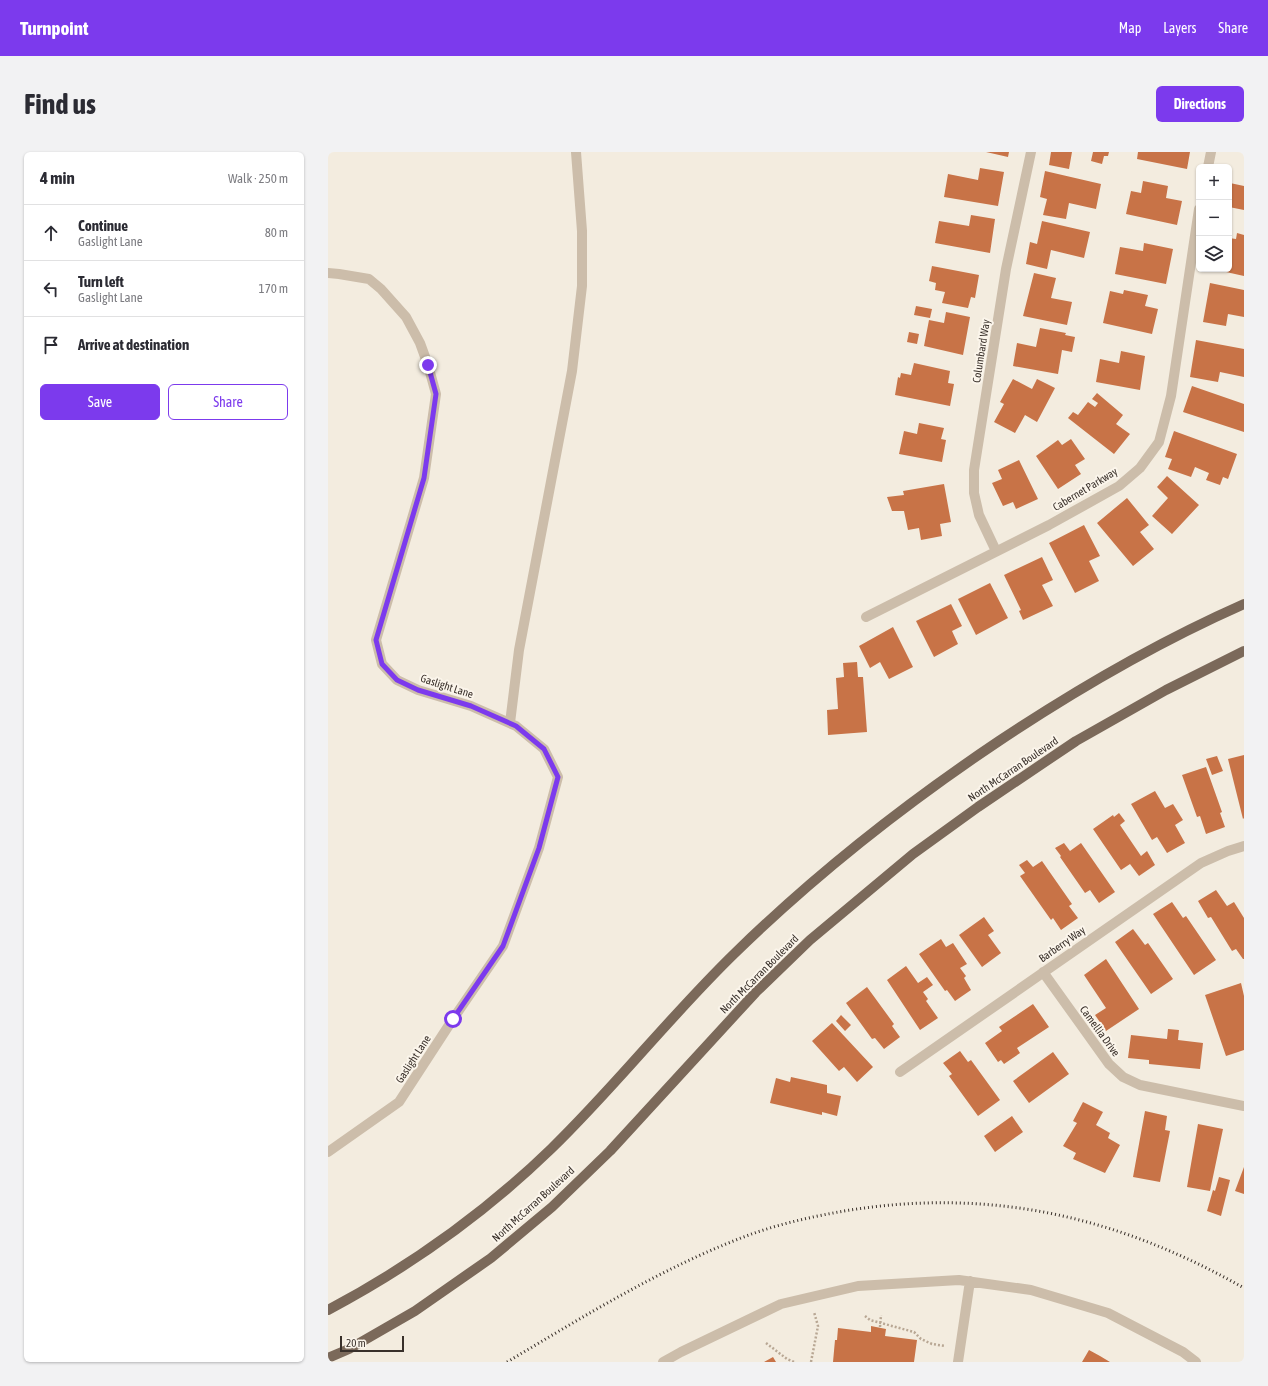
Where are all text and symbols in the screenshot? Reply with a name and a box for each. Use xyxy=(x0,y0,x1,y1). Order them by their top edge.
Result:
text: Turnpoint xyxy=(20,17,88,39)
text: Map xyxy=(1119,20,1141,36)
text: Layers xyxy=(1163,20,1196,36)
text: Share xyxy=(1218,20,1248,36)
button: Directions xyxy=(1156,86,1244,122)
text: Find us xyxy=(24,88,96,120)
map controls xyxy=(1196,164,1232,272)
button: + xyxy=(1196,164,1232,200)
text: 4 min xyxy=(40,168,75,188)
text: Walk · 250 m xyxy=(228,171,288,186)
button: − xyxy=(1196,200,1232,236)
text: Continue xyxy=(78,217,128,234)
icon: ahead xyxy=(40,222,62,244)
text: 80 m xyxy=(265,225,288,240)
text: Gaslight Lane xyxy=(78,234,143,249)
button: layers xyxy=(1196,236,1232,272)
text: Turn left xyxy=(78,273,124,290)
icon: left xyxy=(40,278,62,300)
text: 170 m xyxy=(259,281,288,296)
text: Gaslight Lane xyxy=(78,290,143,305)
street label: Columbard Way xyxy=(970,318,992,383)
icon: arrive xyxy=(40,334,62,356)
text: Arrive at destination xyxy=(78,336,189,353)
route end xyxy=(419,356,437,374)
button: Save xyxy=(40,384,160,420)
button: Share xyxy=(168,384,288,420)
street label: Cabernet Parkway xyxy=(1051,465,1120,513)
street label: Gaslight Lane xyxy=(419,672,475,700)
street label: North McCarran Boulevard xyxy=(966,734,1060,804)
street label: Barberry Way xyxy=(1037,923,1088,964)
street label: North McCarran Boulevard xyxy=(717,932,801,1016)
street label: Camellia Drive xyxy=(1078,1003,1122,1059)
route start xyxy=(444,1010,462,1028)
street label: Gaslight Lane xyxy=(393,1033,433,1085)
street label: North McCarran Boulevard xyxy=(490,1164,576,1244)
scale bar xyxy=(340,1334,404,1353)
text: 20 m xyxy=(346,1337,366,1349)

